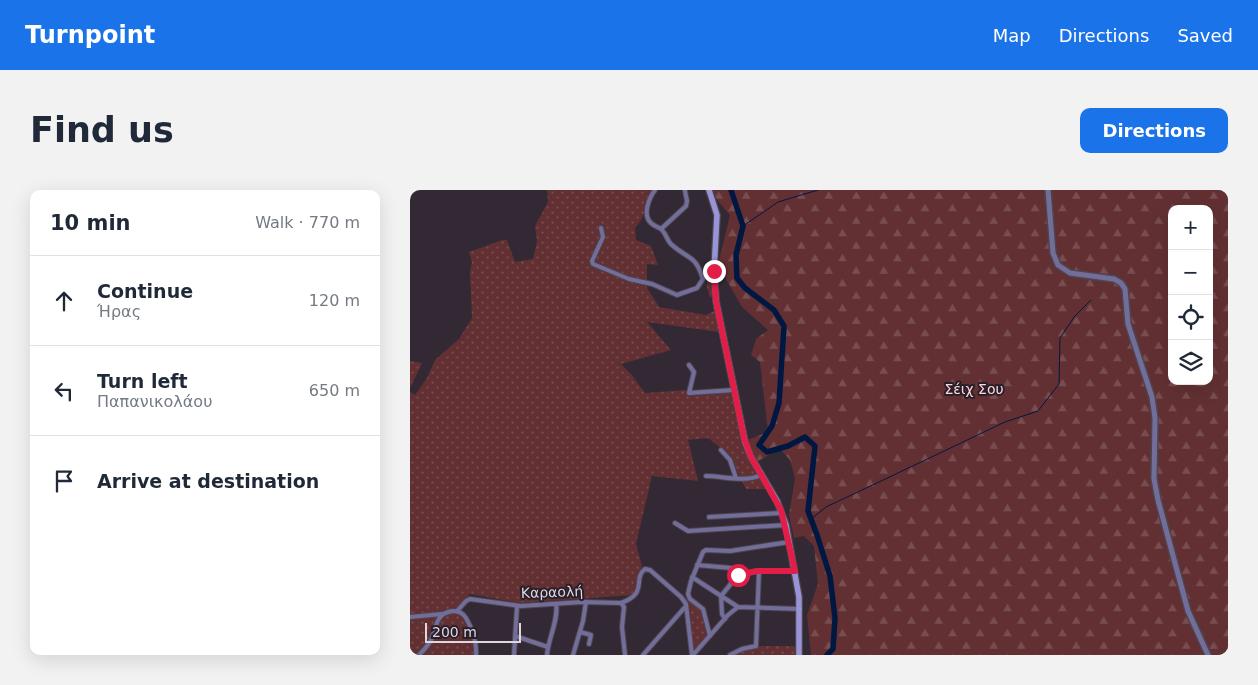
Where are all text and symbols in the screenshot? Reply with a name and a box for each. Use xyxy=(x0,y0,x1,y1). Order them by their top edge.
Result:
text: Turnpoint xyxy=(25,21,155,49)
text: Map xyxy=(993,25,1031,46)
text: Directions xyxy=(1059,25,1149,46)
text: Saved xyxy=(1177,25,1233,46)
button: Directions xyxy=(1080,108,1228,153)
text: Find us xyxy=(30,110,174,150)
map controls xyxy=(1168,205,1213,385)
button: + xyxy=(1168,205,1213,250)
text: 10 min xyxy=(50,211,131,235)
text: Walk · 770 m xyxy=(255,213,360,232)
button: − xyxy=(1168,250,1213,295)
route end xyxy=(703,260,726,283)
text: Continue xyxy=(97,280,193,302)
icon: ahead xyxy=(50,287,78,315)
text: 120 m xyxy=(309,291,360,310)
button: locate xyxy=(1168,295,1213,340)
text: Ήρας xyxy=(97,302,141,321)
button: layers xyxy=(1168,340,1213,385)
text: Turn left xyxy=(97,370,188,392)
icon: left xyxy=(50,377,78,405)
text: 650 m xyxy=(309,381,360,400)
park label: Σέιχ Σου xyxy=(944,381,1004,397)
text: Παπανικολάου xyxy=(97,392,212,411)
icon: arrive xyxy=(50,467,78,495)
text: Arrive at destination xyxy=(97,470,319,492)
route start xyxy=(727,564,750,587)
street label: Καραολή xyxy=(521,583,583,601)
scale bar xyxy=(425,620,521,643)
text: 200 m xyxy=(432,624,477,640)

